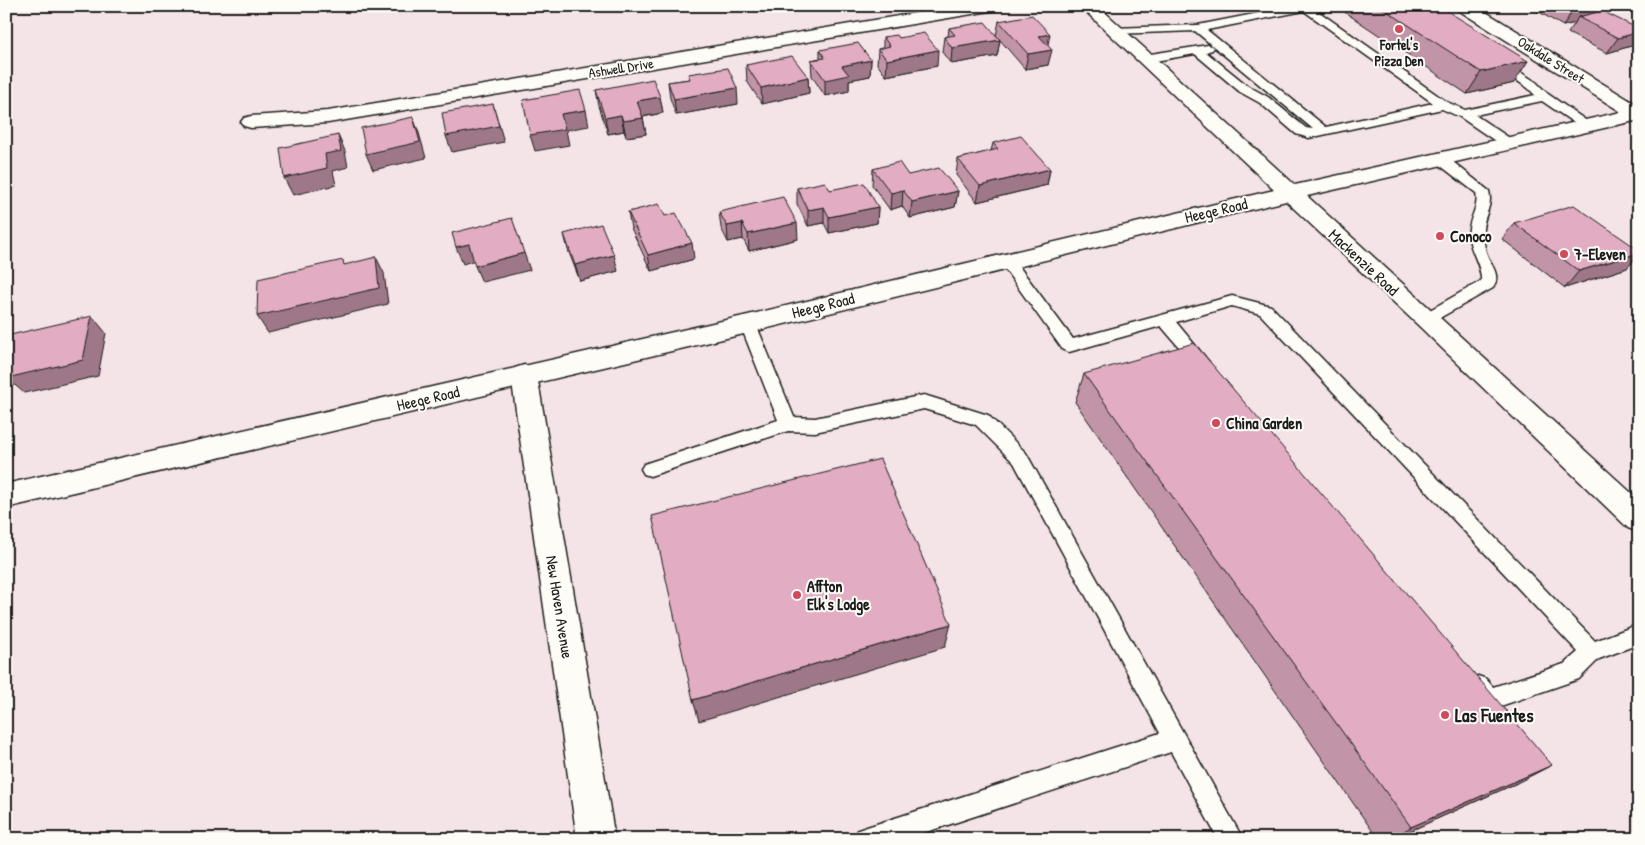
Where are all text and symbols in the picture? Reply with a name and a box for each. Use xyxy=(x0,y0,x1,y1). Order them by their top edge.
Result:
marker: Fortel's Pizza Den xyxy=(1393,23,1405,35)
street label: Oakdale Street xyxy=(1514,32,1588,88)
place label: Fortel's Pizza Den xyxy=(1374,35,1424,70)
street label: Ashwell Drive xyxy=(587,53,655,82)
street label: Heege Road xyxy=(1183,192,1249,228)
street label: Mackenzie Road xyxy=(1324,224,1404,300)
place label: Conoco xyxy=(1450,225,1492,247)
marker: Conoco xyxy=(1434,230,1446,242)
place label: 7-Eleven xyxy=(1573,243,1626,265)
marker: 7-Eleven xyxy=(1558,248,1570,260)
street label: Heege Road xyxy=(789,287,857,323)
street label: Heege Road xyxy=(395,380,461,416)
place label: China Garden xyxy=(1226,412,1302,434)
marker: China Garden xyxy=(1210,417,1222,429)
street label: New Haven Avenue xyxy=(541,554,579,661)
place label: Affton Elk's Lodge xyxy=(807,575,870,616)
marker: Affton Elk's Lodge xyxy=(791,589,803,601)
place label: Las Fuentes xyxy=(1455,702,1534,728)
marker: Las Fuentes xyxy=(1439,709,1451,721)

